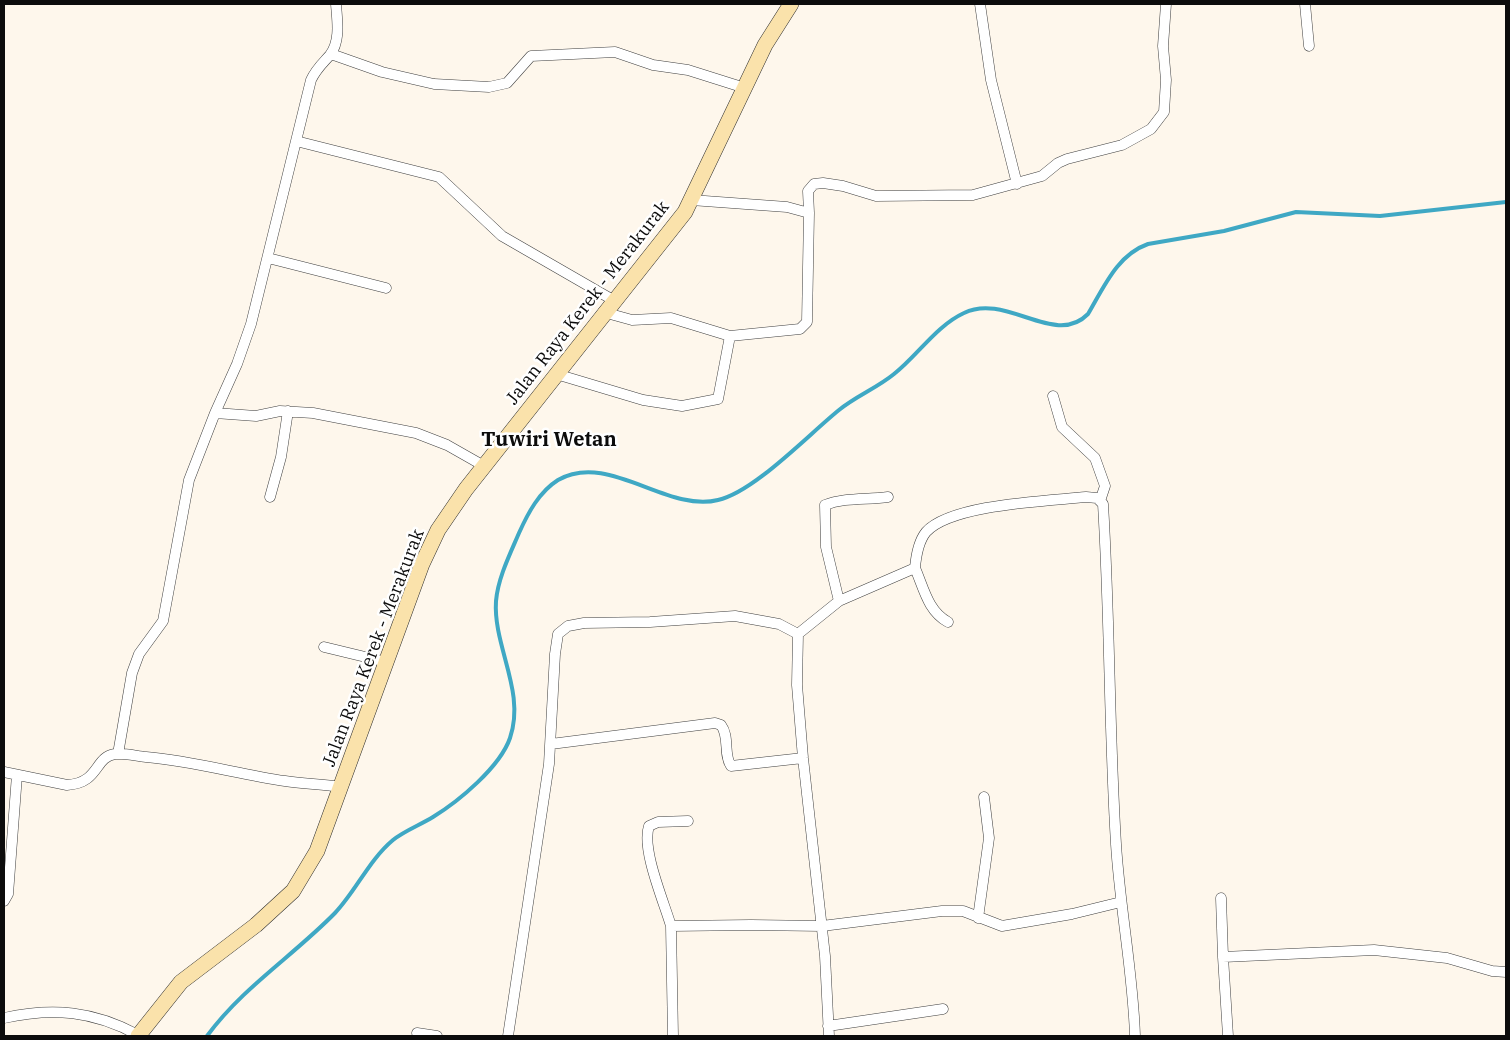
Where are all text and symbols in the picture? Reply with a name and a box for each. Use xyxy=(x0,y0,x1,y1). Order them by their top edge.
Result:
street label: Jalan Raya Kerek - Merakurak xyxy=(502,197,674,409)
district label: Tuwiri Wetan xyxy=(481,428,617,452)
street label: Jalan Raya Kerek - Merakurak xyxy=(319,526,429,770)

